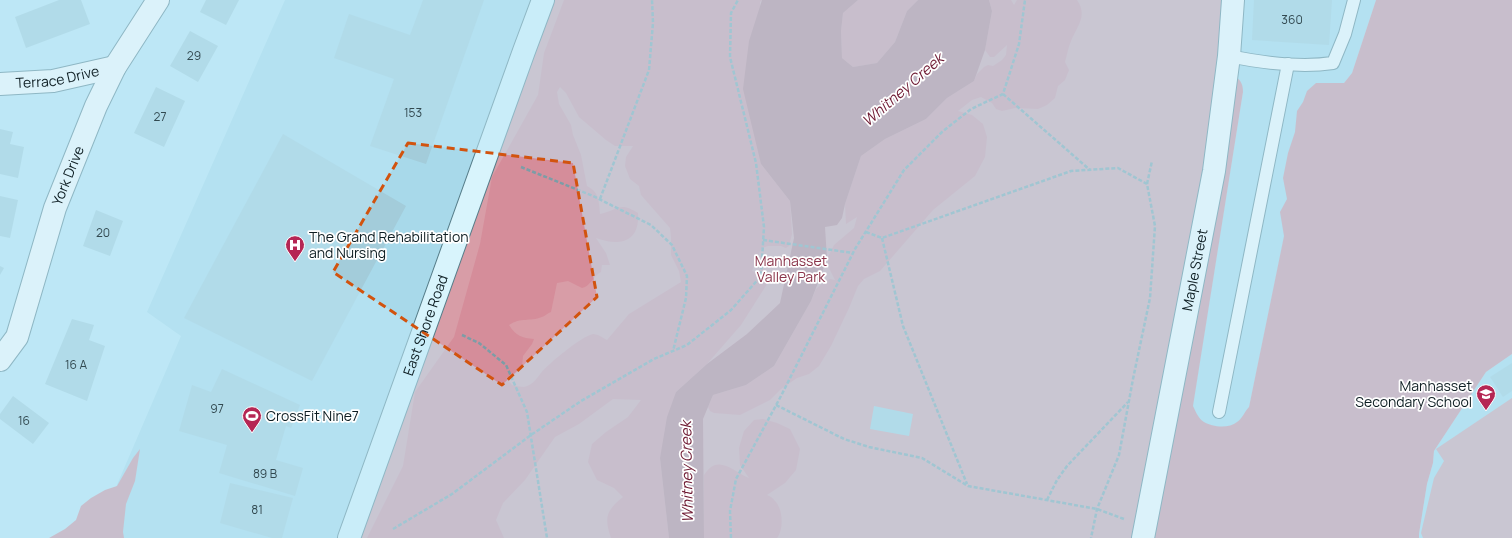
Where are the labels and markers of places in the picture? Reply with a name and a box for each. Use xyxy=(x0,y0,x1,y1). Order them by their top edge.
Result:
place label: The Grand Rehabilitation and Nursing xyxy=(309,227,468,262)
hospital icon: The Grand Rehabilitation and Nursing xyxy=(284,234,306,262)
place label: Manhasset Secondary School xyxy=(1355,376,1472,411)
school or university icon: Manhasset Secondary School xyxy=(1475,383,1497,411)
sports icon: CrossFit Nine7 xyxy=(241,405,263,433)
place label: CrossFit Nine7 xyxy=(266,406,359,425)

